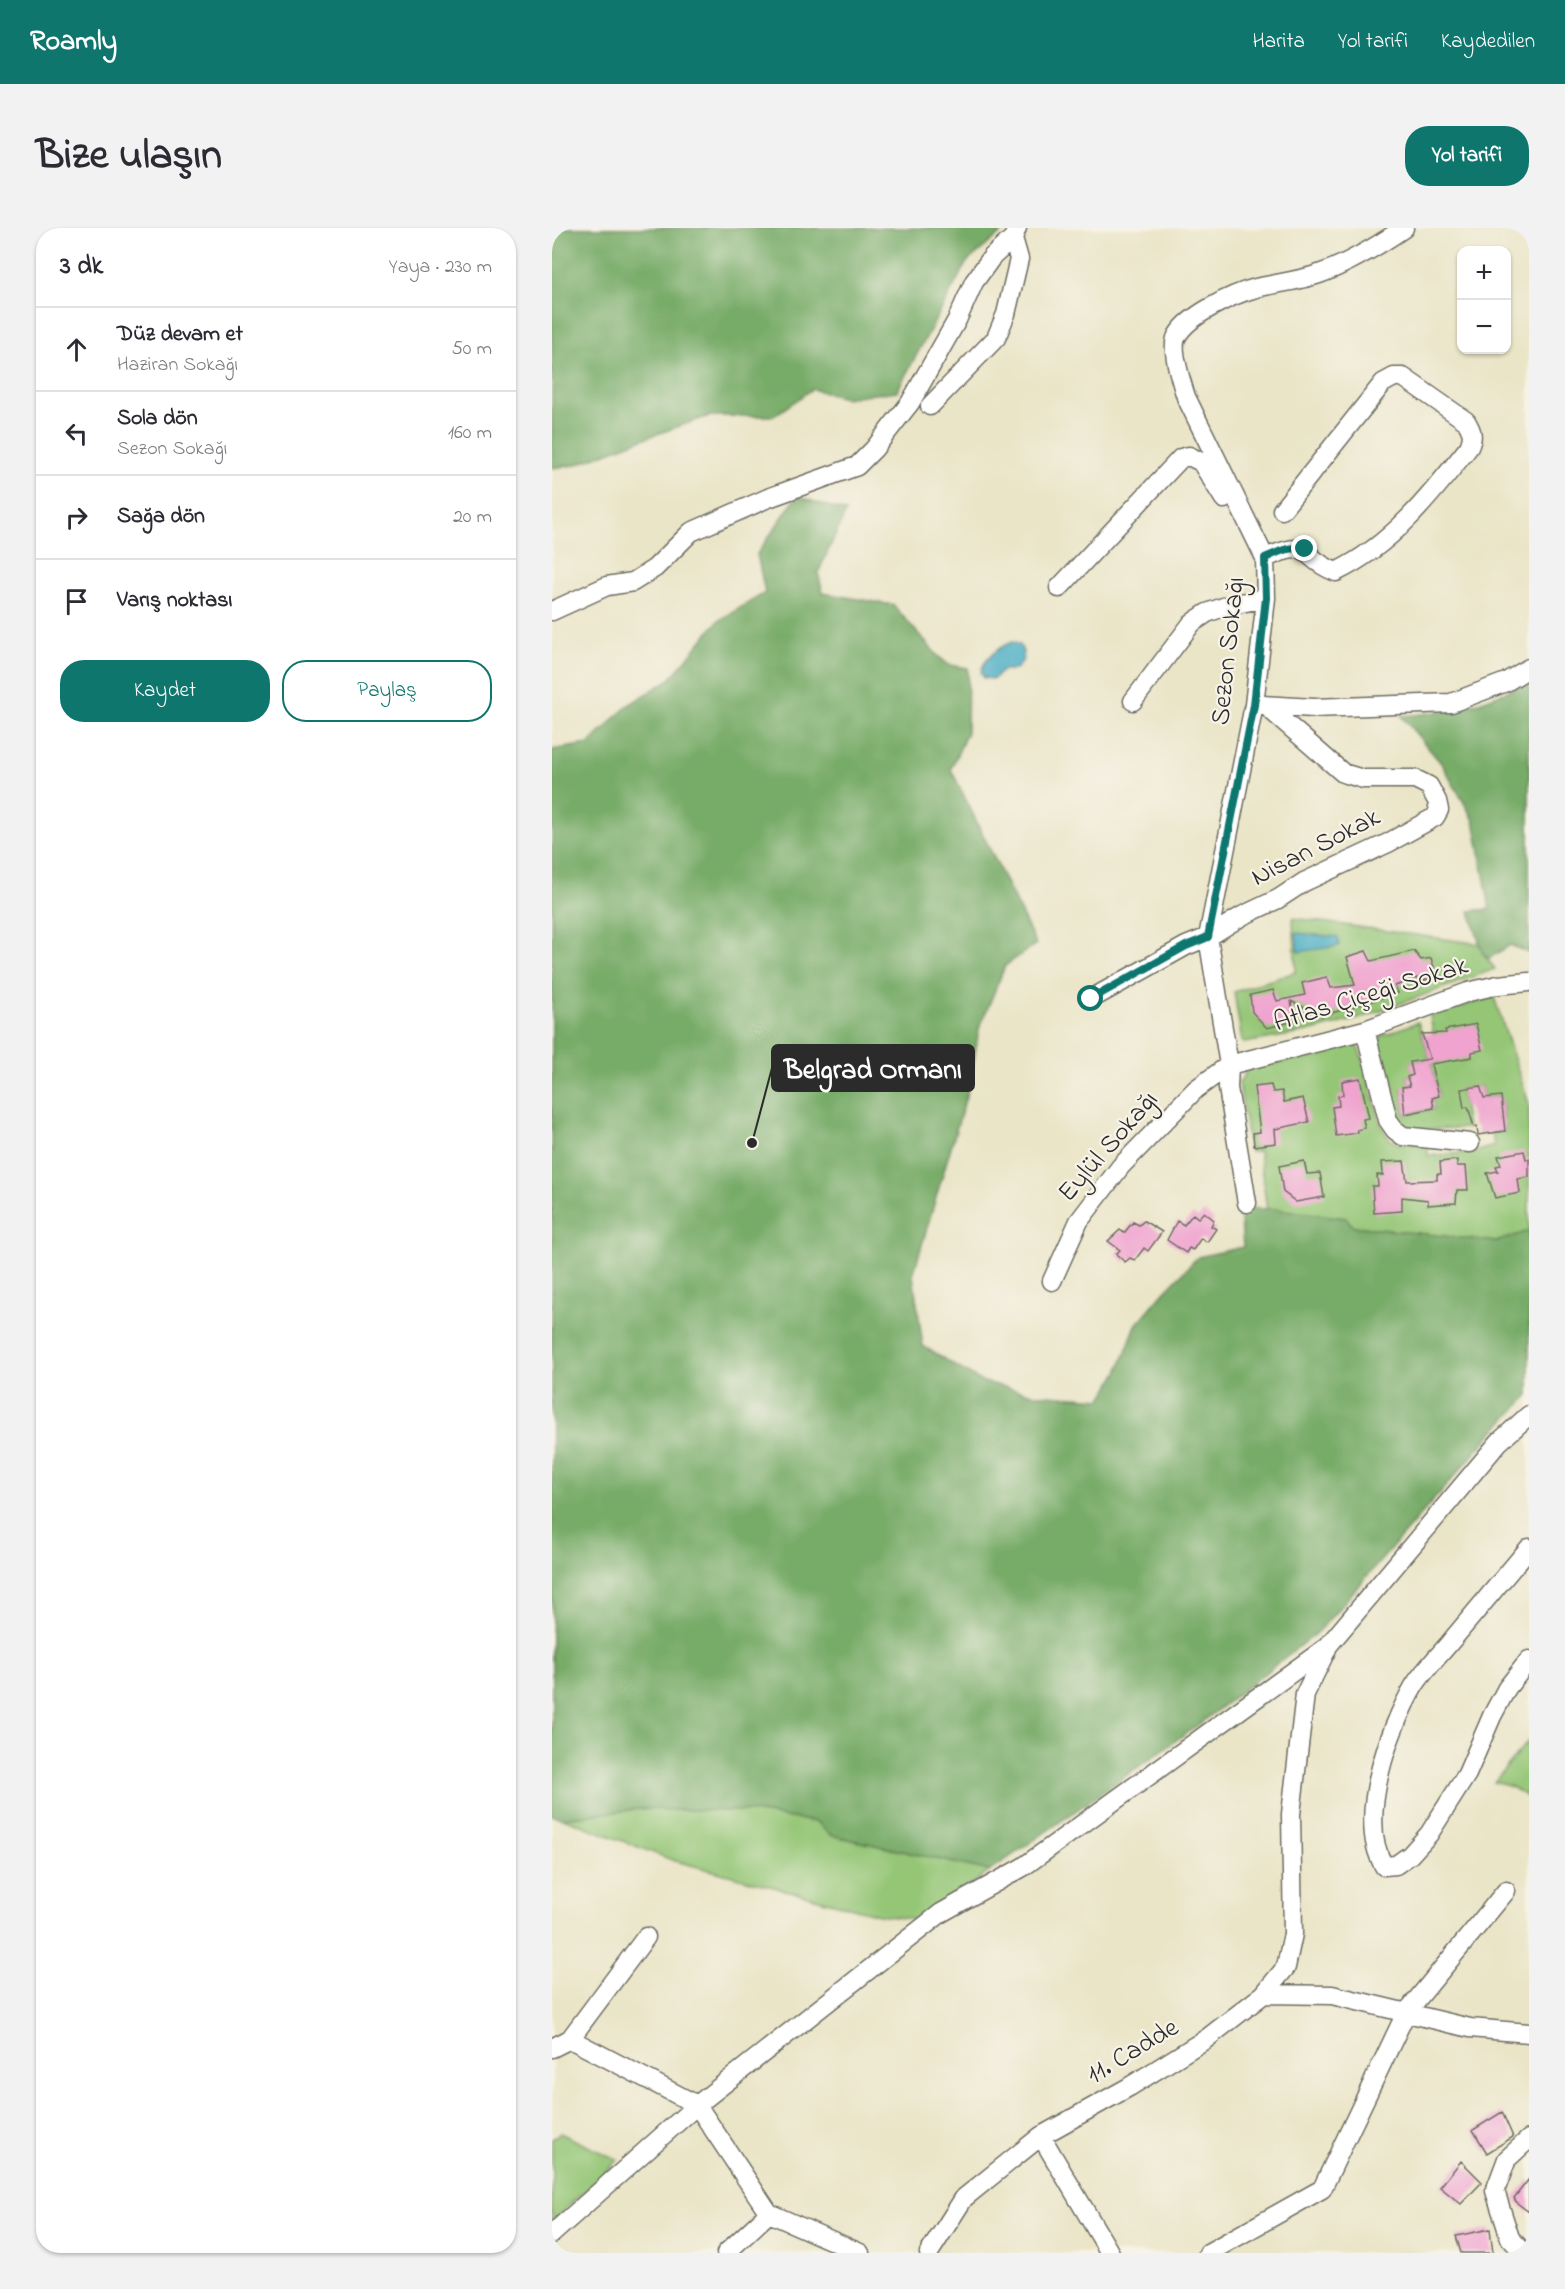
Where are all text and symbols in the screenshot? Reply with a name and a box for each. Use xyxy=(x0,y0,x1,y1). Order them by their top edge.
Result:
text: Roamly xyxy=(30,22,117,63)
text: Harita xyxy=(1253,27,1305,57)
text: Yol tarifi xyxy=(1338,27,1408,57)
text: Kaydedilen xyxy=(1441,27,1535,57)
text: Bize ulaşın xyxy=(36,126,222,187)
button: Yol tarifi xyxy=(1405,126,1529,186)
map controls xyxy=(1457,246,1511,354)
button: + xyxy=(1457,246,1511,300)
text: 3 dk xyxy=(60,248,103,286)
text: Yaya · 230 m xyxy=(388,253,492,282)
button: − xyxy=(1457,300,1511,354)
text: Düz devam et xyxy=(117,319,243,351)
icon: ahead xyxy=(60,333,93,366)
text: 50 m xyxy=(451,335,492,364)
text: Haziran Sokağı xyxy=(117,351,238,380)
text: Sola dön xyxy=(117,403,198,435)
icon: left xyxy=(60,417,93,450)
text: 160 m xyxy=(448,419,492,448)
text: Sezon Sokağı xyxy=(117,435,227,464)
icon: right xyxy=(60,501,93,534)
text: Sağa dön xyxy=(117,501,205,533)
text: 20 m xyxy=(453,503,492,532)
route end xyxy=(1291,535,1317,561)
street label: Sezon Sokağı xyxy=(1202,575,1256,727)
icon: arrive xyxy=(60,585,93,618)
text: Varış noktası xyxy=(117,585,232,617)
button: Kaydet xyxy=(60,660,270,722)
button: Paylaş xyxy=(282,660,492,722)
street label: Nisan Sokak xyxy=(1245,799,1387,897)
street label: Atlas Çiçeği Sokak xyxy=(1269,947,1473,1043)
route start xyxy=(1077,985,1103,1011)
callout: Belgrad Ormanı xyxy=(772,1045,974,1091)
text: Belgrad Ormanı xyxy=(782,1051,962,1093)
street label: Eylül Sokağı xyxy=(1049,1083,1169,1211)
street label: 11. Cadde xyxy=(1080,2009,1187,2095)

